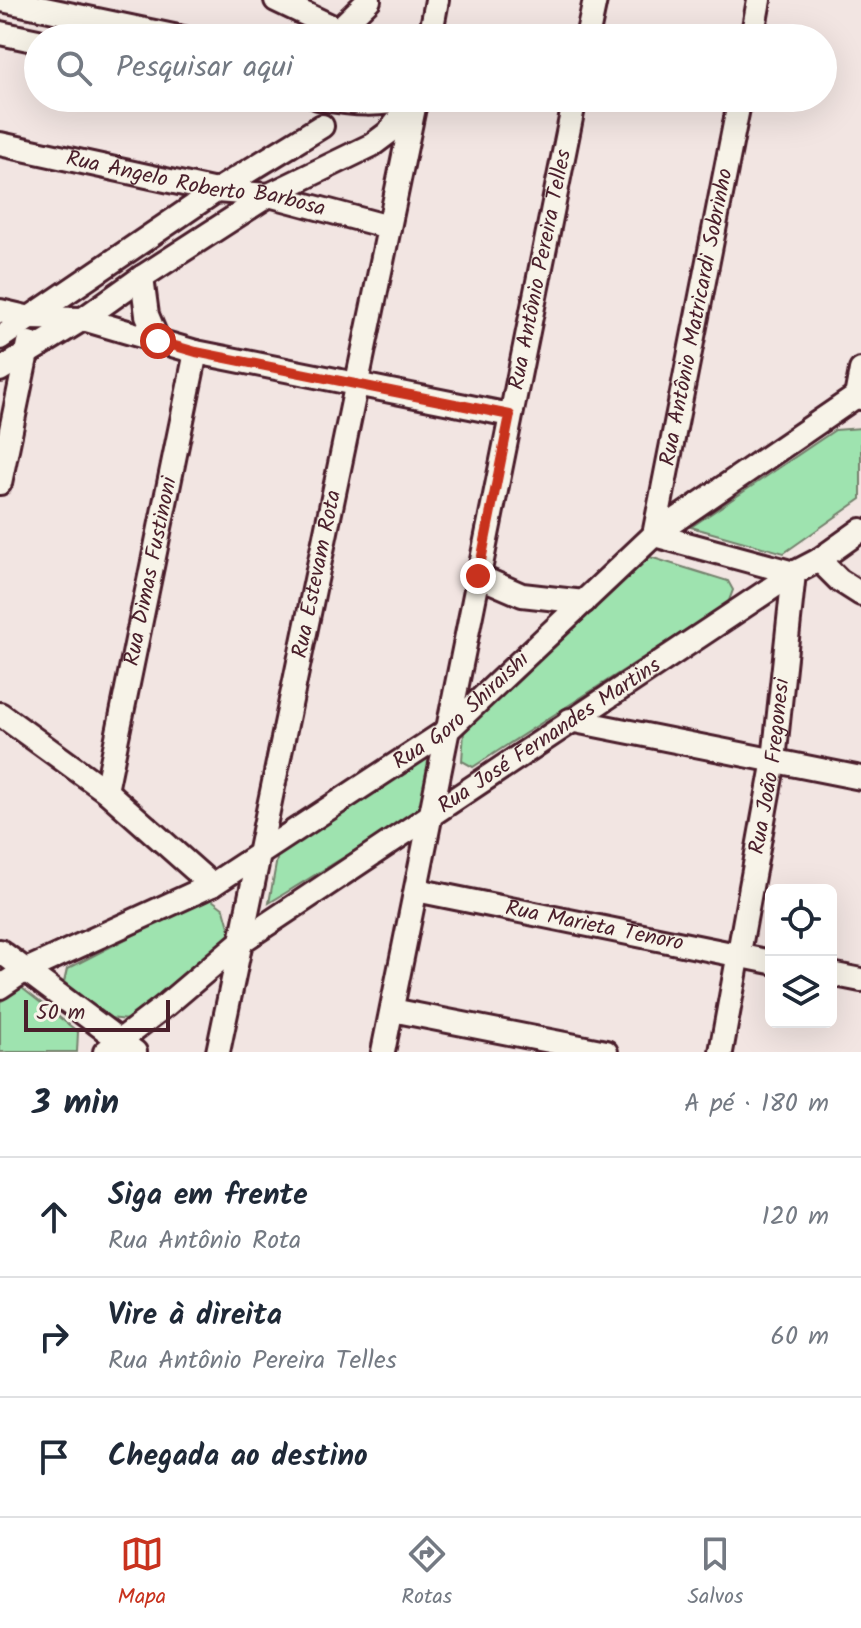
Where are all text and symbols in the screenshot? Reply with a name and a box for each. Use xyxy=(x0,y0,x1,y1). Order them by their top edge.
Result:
search box xyxy=(24,24,837,112)
text: Pesquisar aqui xyxy=(116,44,293,92)
icon: search xyxy=(52,46,96,90)
street label: Rua Ângelo Roberto Barbosa xyxy=(63,141,329,227)
street label: Rua Antônio Pereira Telles xyxy=(499,146,582,393)
street label: Rua Antônio Matricardi Sobrinho xyxy=(651,165,743,469)
route start xyxy=(140,323,176,359)
street label: Rua Dimas Fustinoni xyxy=(115,473,188,669)
street label: Rua Estevam Rota xyxy=(283,487,352,661)
route end xyxy=(460,558,496,594)
street label: Rua Goro Shiraishi xyxy=(386,643,538,779)
street label: Rua José Fernandes Martins xyxy=(431,648,669,823)
street label: Rua João Fregonesi xyxy=(740,676,800,857)
map controls xyxy=(765,884,837,1028)
button: locate xyxy=(765,884,837,956)
street label: Rua Marieta Tenoro xyxy=(502,891,687,961)
button: layers xyxy=(765,956,837,1028)
scale bar xyxy=(24,996,170,1032)
text: 50 m xyxy=(36,996,85,1031)
text: 3 min xyxy=(32,1077,119,1131)
text: A pé · 180 m xyxy=(684,1083,829,1125)
text: Siga em frente xyxy=(108,1172,308,1220)
icon: ahead xyxy=(32,1195,76,1239)
text: 120 m xyxy=(762,1196,829,1238)
text: Rua Antônio Rota xyxy=(108,1220,301,1262)
text: Vire à direita xyxy=(108,1292,282,1340)
icon: right xyxy=(32,1315,76,1359)
text: 60 m xyxy=(770,1316,829,1358)
text: Rua Antônio Pereira Telles xyxy=(108,1340,397,1382)
text: Chegada ao destino xyxy=(108,1433,368,1481)
icon: arrive xyxy=(32,1435,76,1479)
tab: Mapa xyxy=(118,1532,166,1615)
tab: Rotas xyxy=(401,1532,452,1615)
tab: Salvos xyxy=(687,1532,743,1615)

